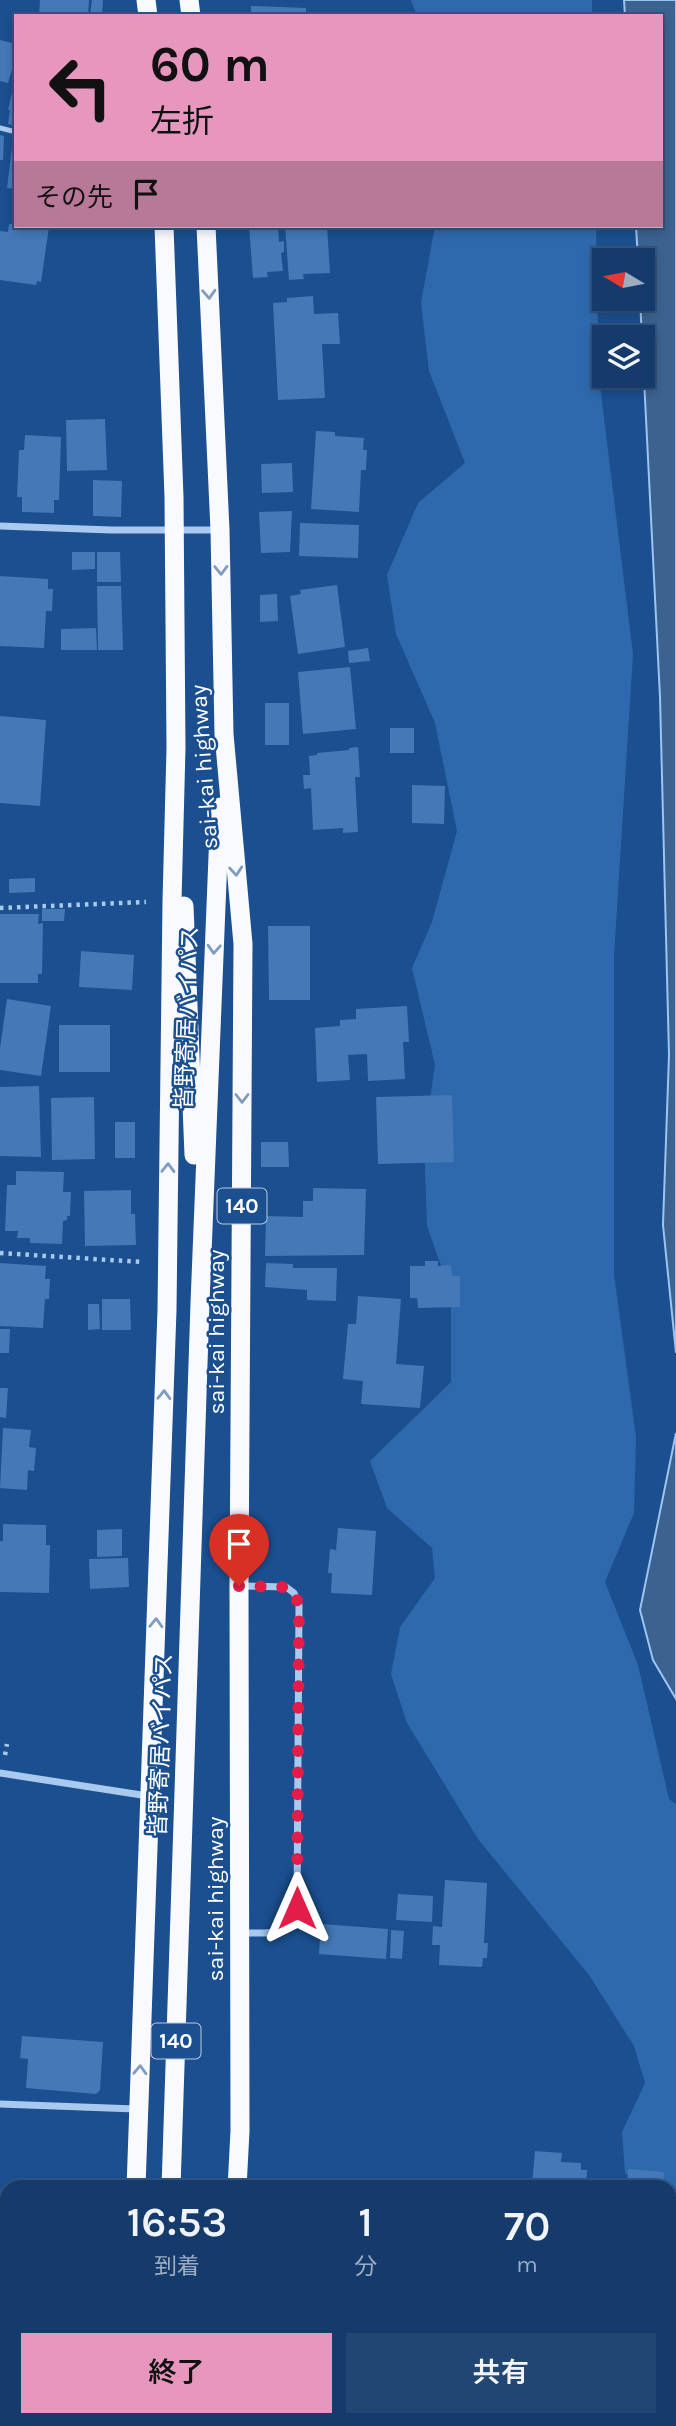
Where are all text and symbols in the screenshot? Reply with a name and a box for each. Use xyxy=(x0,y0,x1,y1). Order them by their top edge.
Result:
text: 60 m xyxy=(150,36,270,93)
icon: left xyxy=(35,42,126,133)
text: 左折 xyxy=(150,103,214,140)
icon: arrive xyxy=(127,175,165,213)
text: その先 xyxy=(35,182,113,213)
north arrow xyxy=(592,248,654,312)
map controls xyxy=(592,248,655,388)
one-way arrow xyxy=(202,289,217,300)
button: layers xyxy=(592,325,655,388)
one-way arrow xyxy=(213,565,229,576)
street label: sai-kai highway xyxy=(185,683,223,850)
one-way arrow xyxy=(229,865,244,876)
street label: 皆野寄居バイパス xyxy=(170,926,204,1110)
one-way arrow xyxy=(207,944,222,955)
one-way arrow xyxy=(234,1093,250,1103)
one-way arrow xyxy=(160,1162,176,1173)
road number: 140 xyxy=(218,1188,266,1224)
street label: sai-kai highway xyxy=(203,1249,230,1415)
one-way arrow xyxy=(156,1390,171,1401)
pin xyxy=(209,1514,269,1586)
icon: arrive xyxy=(220,1525,258,1563)
one-way arrow xyxy=(149,1617,164,1628)
street label: 皆野寄居バイパス xyxy=(144,1653,178,1837)
street label: sai-kai highway xyxy=(202,1816,229,1982)
position arrow xyxy=(260,1871,334,1945)
road number: 140 xyxy=(152,2024,200,2058)
one-way arrow xyxy=(132,2065,147,2076)
text: 16:53 xyxy=(127,2197,227,2247)
text: 1 xyxy=(358,2197,373,2247)
text: 70 xyxy=(504,2201,550,2251)
text: m xyxy=(516,2251,538,2278)
text: 到着 xyxy=(154,2253,200,2280)
text: 分 xyxy=(354,2253,377,2280)
button: 終了 xyxy=(21,2333,332,2413)
button: 共有 xyxy=(346,2333,656,2413)

